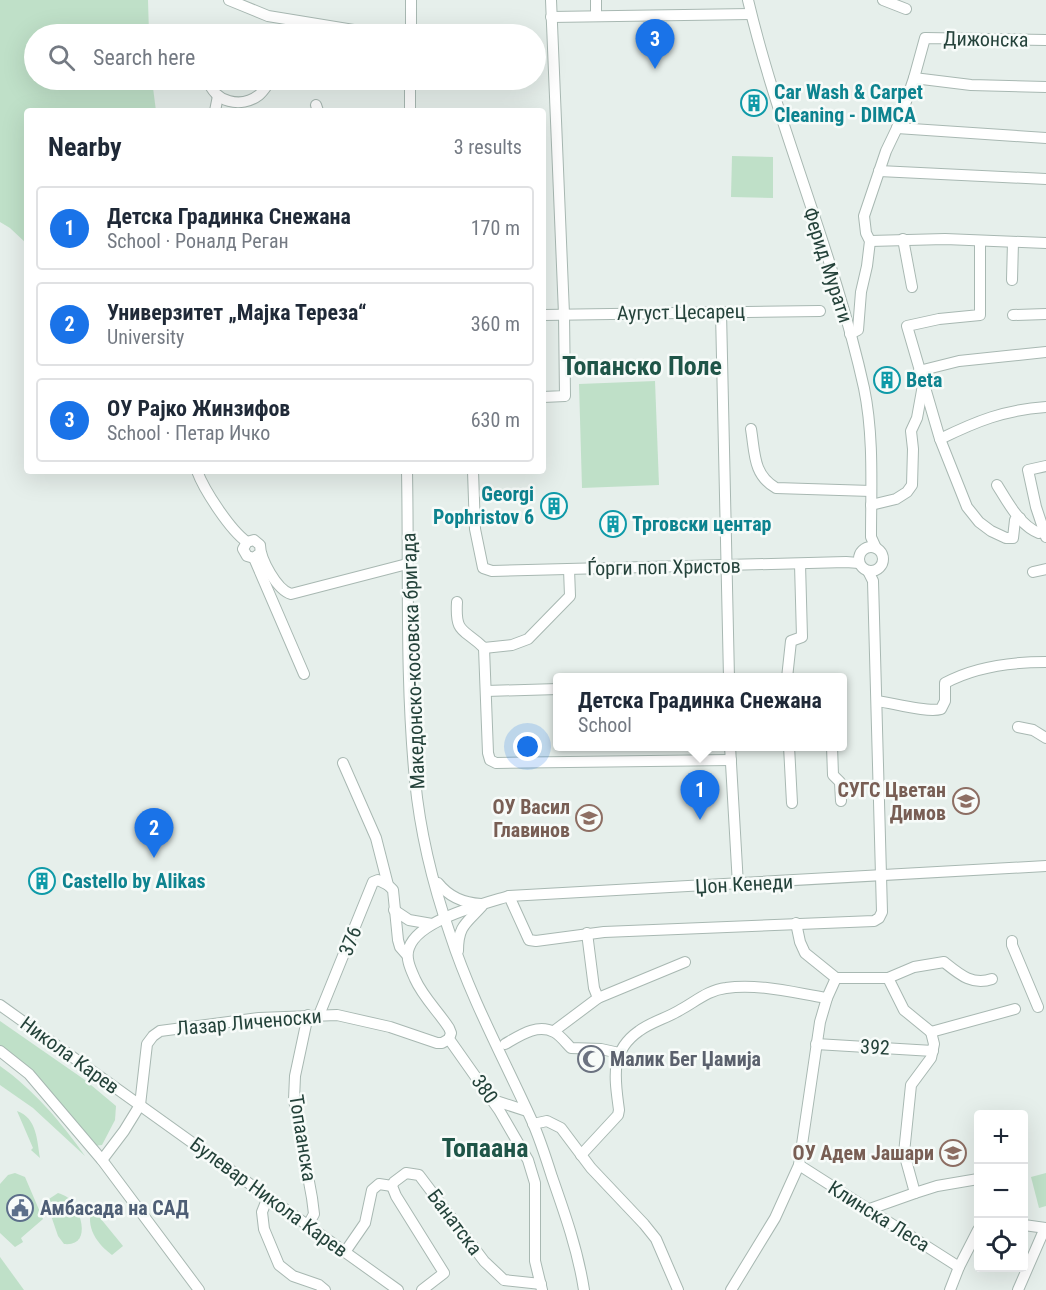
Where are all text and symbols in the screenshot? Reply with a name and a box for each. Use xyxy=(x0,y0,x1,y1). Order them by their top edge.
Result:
pin: 3 xyxy=(636,20,674,69)
search box xyxy=(24,24,546,90)
street label: Дижонска xyxy=(943,26,1029,52)
icon: search xyxy=(45,41,78,74)
text: Search here xyxy=(93,45,195,70)
place label: Car Wash & Carpet Cleaning - DIMCA xyxy=(774,80,923,127)
building icon: Car Wash & Carpet Cleaning - DIMCA xyxy=(739,88,769,118)
text: Nearby xyxy=(48,132,122,162)
text: 3 results xyxy=(454,135,522,159)
text: Детска Градинка Снежана xyxy=(107,204,351,229)
street label: Ферид Мурати xyxy=(798,204,858,326)
text: 1 xyxy=(64,216,75,240)
text: 170 m xyxy=(471,216,520,240)
text: School · Роналд Реган xyxy=(107,229,289,253)
street label: Аугуст Цесарец xyxy=(617,299,745,325)
text: Универзитет „Мајка Тереза“ xyxy=(107,300,367,325)
text: 2 xyxy=(64,312,75,336)
text: 360 m xyxy=(471,312,520,336)
text: University xyxy=(107,325,184,349)
district label: Топанско Поле xyxy=(562,351,722,381)
building icon: Beta xyxy=(872,365,902,395)
place label: Beta xyxy=(906,368,942,392)
text: ОУ Рајко Жинзифов xyxy=(107,396,290,421)
text: 3 xyxy=(64,408,75,432)
text: 630 m xyxy=(471,408,520,432)
text: School · Петар Ичко xyxy=(107,421,270,445)
place label: Georgi Pophristov 6 xyxy=(433,482,534,529)
building icon: Georgi Pophristov 6 xyxy=(539,491,569,521)
building icon: Трговски центар xyxy=(598,509,628,539)
place label: Трговски центар xyxy=(632,512,772,536)
street label: Македонско-косовска бригада xyxy=(397,532,429,790)
street label: Ѓорги поп Христов xyxy=(587,554,741,580)
popup xyxy=(553,673,847,751)
text: Детска Градинка Снежана xyxy=(578,688,822,713)
text: School xyxy=(578,713,632,737)
your location xyxy=(513,732,542,761)
pin: 1 xyxy=(680,770,720,820)
place label: СУГС Цветан Димов xyxy=(837,778,946,825)
school or university icon: СУГС Цветан Димов xyxy=(951,786,981,816)
place label: ОУ Васил Главинов xyxy=(492,795,570,842)
school or university icon: ОУ Васил Главинов xyxy=(574,803,604,833)
pin: 2 xyxy=(134,808,174,858)
building icon: Castello by Alikas xyxy=(27,866,57,896)
place label: Castello by Alikas xyxy=(62,869,206,893)
street label: Џон Кенеди xyxy=(694,869,794,899)
street label: 376 xyxy=(333,923,367,959)
street label: Лазар Личеноски xyxy=(175,1004,323,1040)
street label: Никола Карев xyxy=(16,1011,124,1099)
street label: 392 xyxy=(860,1034,891,1060)
mosque icon: Малик Бег Џамија xyxy=(576,1044,606,1074)
place label: Малик Бег Џамија xyxy=(610,1047,761,1071)
street label: 380 xyxy=(467,1070,503,1108)
street label: Топаанска xyxy=(284,1093,322,1183)
map controls xyxy=(974,1110,1028,1272)
button: + xyxy=(974,1110,1028,1164)
street label: Булевар Никола Карев xyxy=(186,1132,352,1262)
district label: Топаана xyxy=(441,1133,529,1163)
school or university icon: ОУ Адем Јашари xyxy=(938,1138,968,1168)
place label: ОУ Адем Јашари xyxy=(793,1141,934,1165)
button: − xyxy=(974,1164,1028,1218)
street label: Клинска Леса xyxy=(824,1175,934,1257)
street label: Банатска xyxy=(422,1184,488,1260)
public building icon: Амбасада на САД xyxy=(5,1193,35,1223)
place label: Амбасада на САД xyxy=(40,1196,189,1220)
button: locate xyxy=(974,1218,1028,1272)

